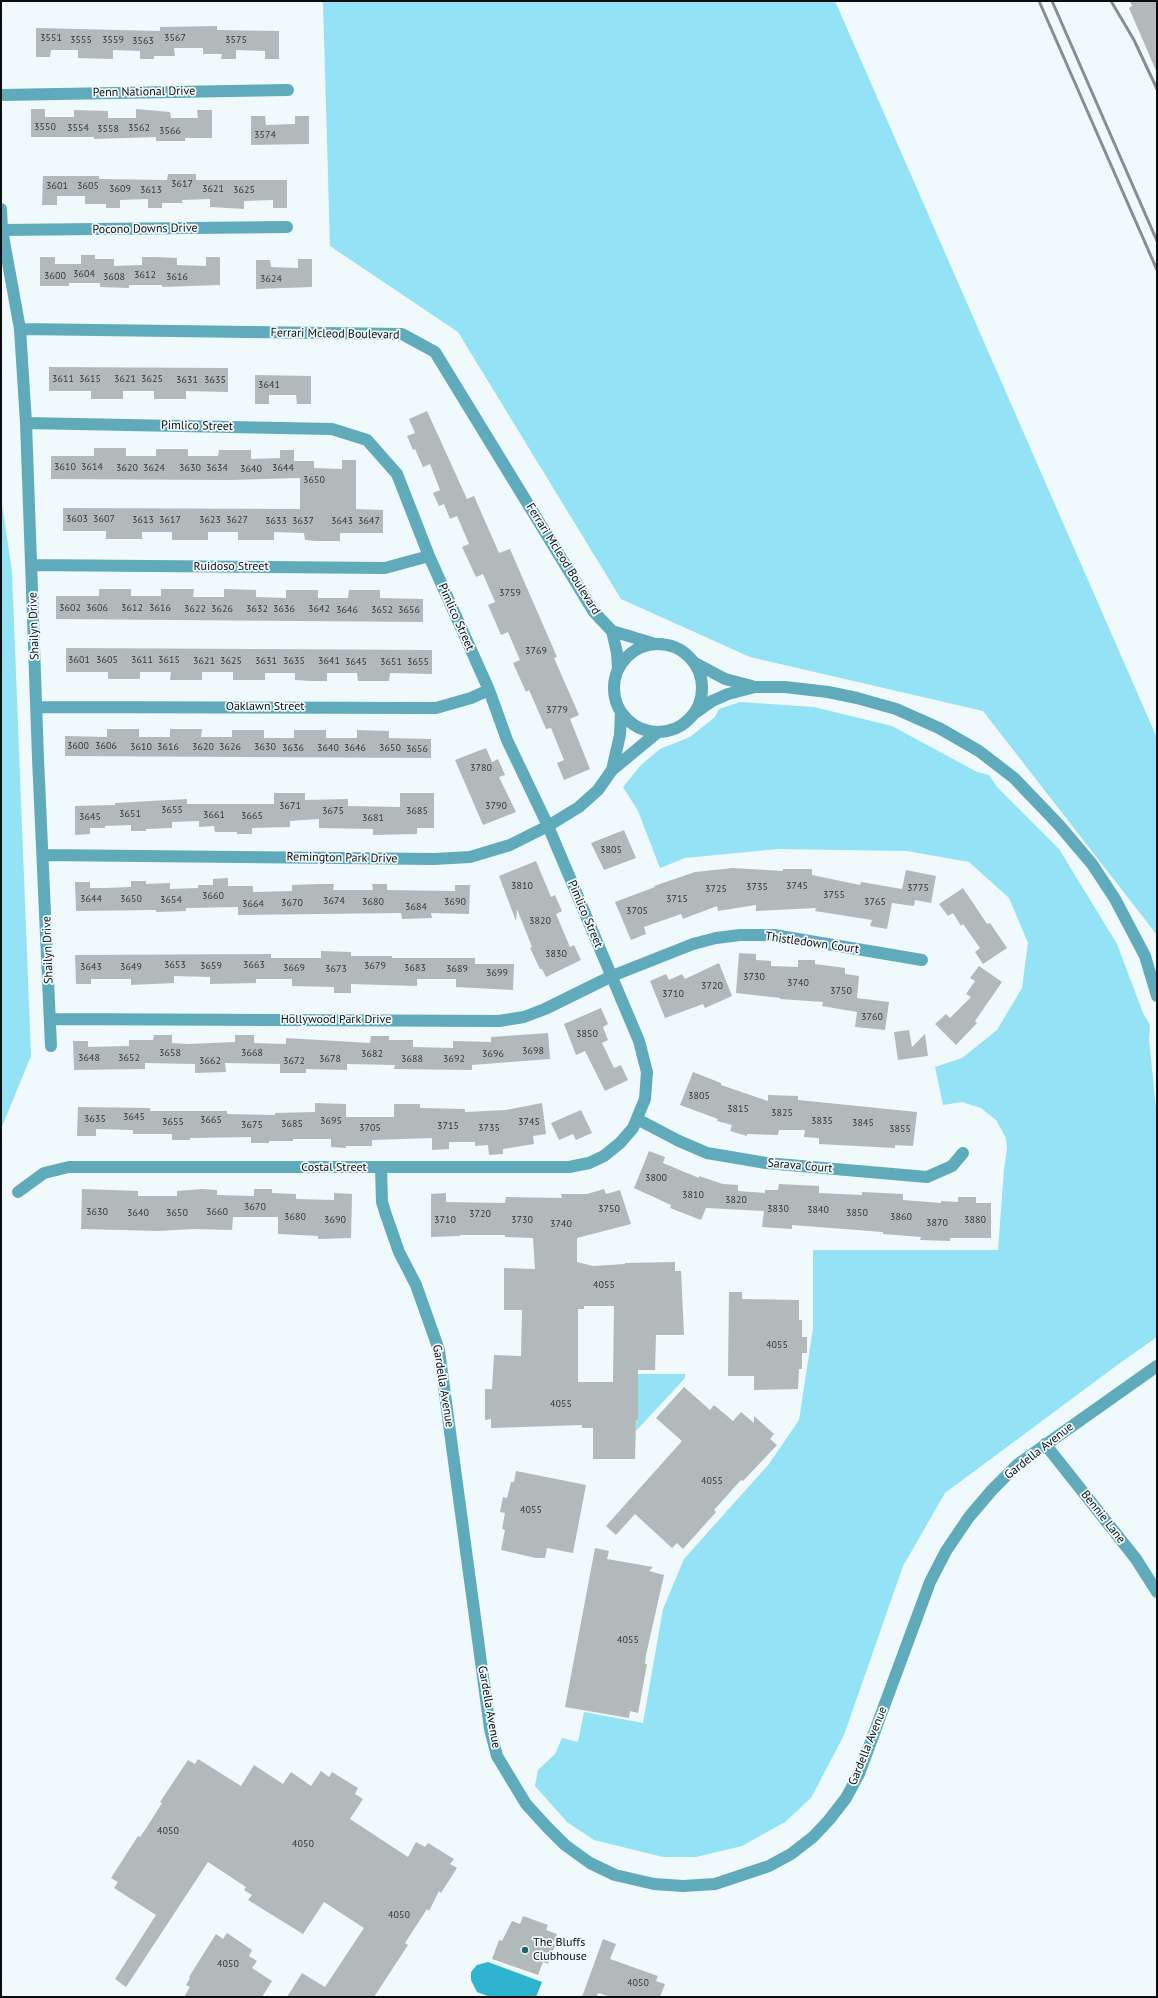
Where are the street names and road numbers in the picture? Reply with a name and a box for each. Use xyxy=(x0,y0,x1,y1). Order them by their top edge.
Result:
street label: Penn National Drive xyxy=(93,84,195,100)
street label: Pocono Downs Drive xyxy=(92,221,198,237)
street label: Ferrari Mcleod Boulevard xyxy=(270,326,400,342)
street label: Pimlico Street xyxy=(161,418,233,434)
street label: Ferrari Mcleod Boulevard xyxy=(523,501,603,617)
street label: Ruidoso Street xyxy=(194,560,268,574)
street label: Pimlico Street xyxy=(435,581,477,653)
street label: Shailyn Drive xyxy=(26,592,42,660)
street label: Oaklawn Street xyxy=(226,700,304,714)
street label: Remington Park Drive xyxy=(286,850,398,866)
street label: Pimlico Street xyxy=(564,878,606,950)
street label: Shailyn Drive xyxy=(40,916,56,984)
street label: Thistledown Court xyxy=(764,929,860,957)
street label: Hollywood Park Drive xyxy=(281,1013,391,1027)
street label: Sarava Court xyxy=(767,1156,833,1176)
street label: Costal Street xyxy=(301,1161,367,1175)
street label: Gardella Avenue xyxy=(429,1344,457,1428)
street label: Gardella Avenue xyxy=(1002,1420,1076,1482)
street label: Bennie Lane xyxy=(1078,1488,1128,1546)
street label: Gardella Avenue xyxy=(475,1665,503,1749)
street label: Gardella Avenue xyxy=(846,1705,890,1787)

